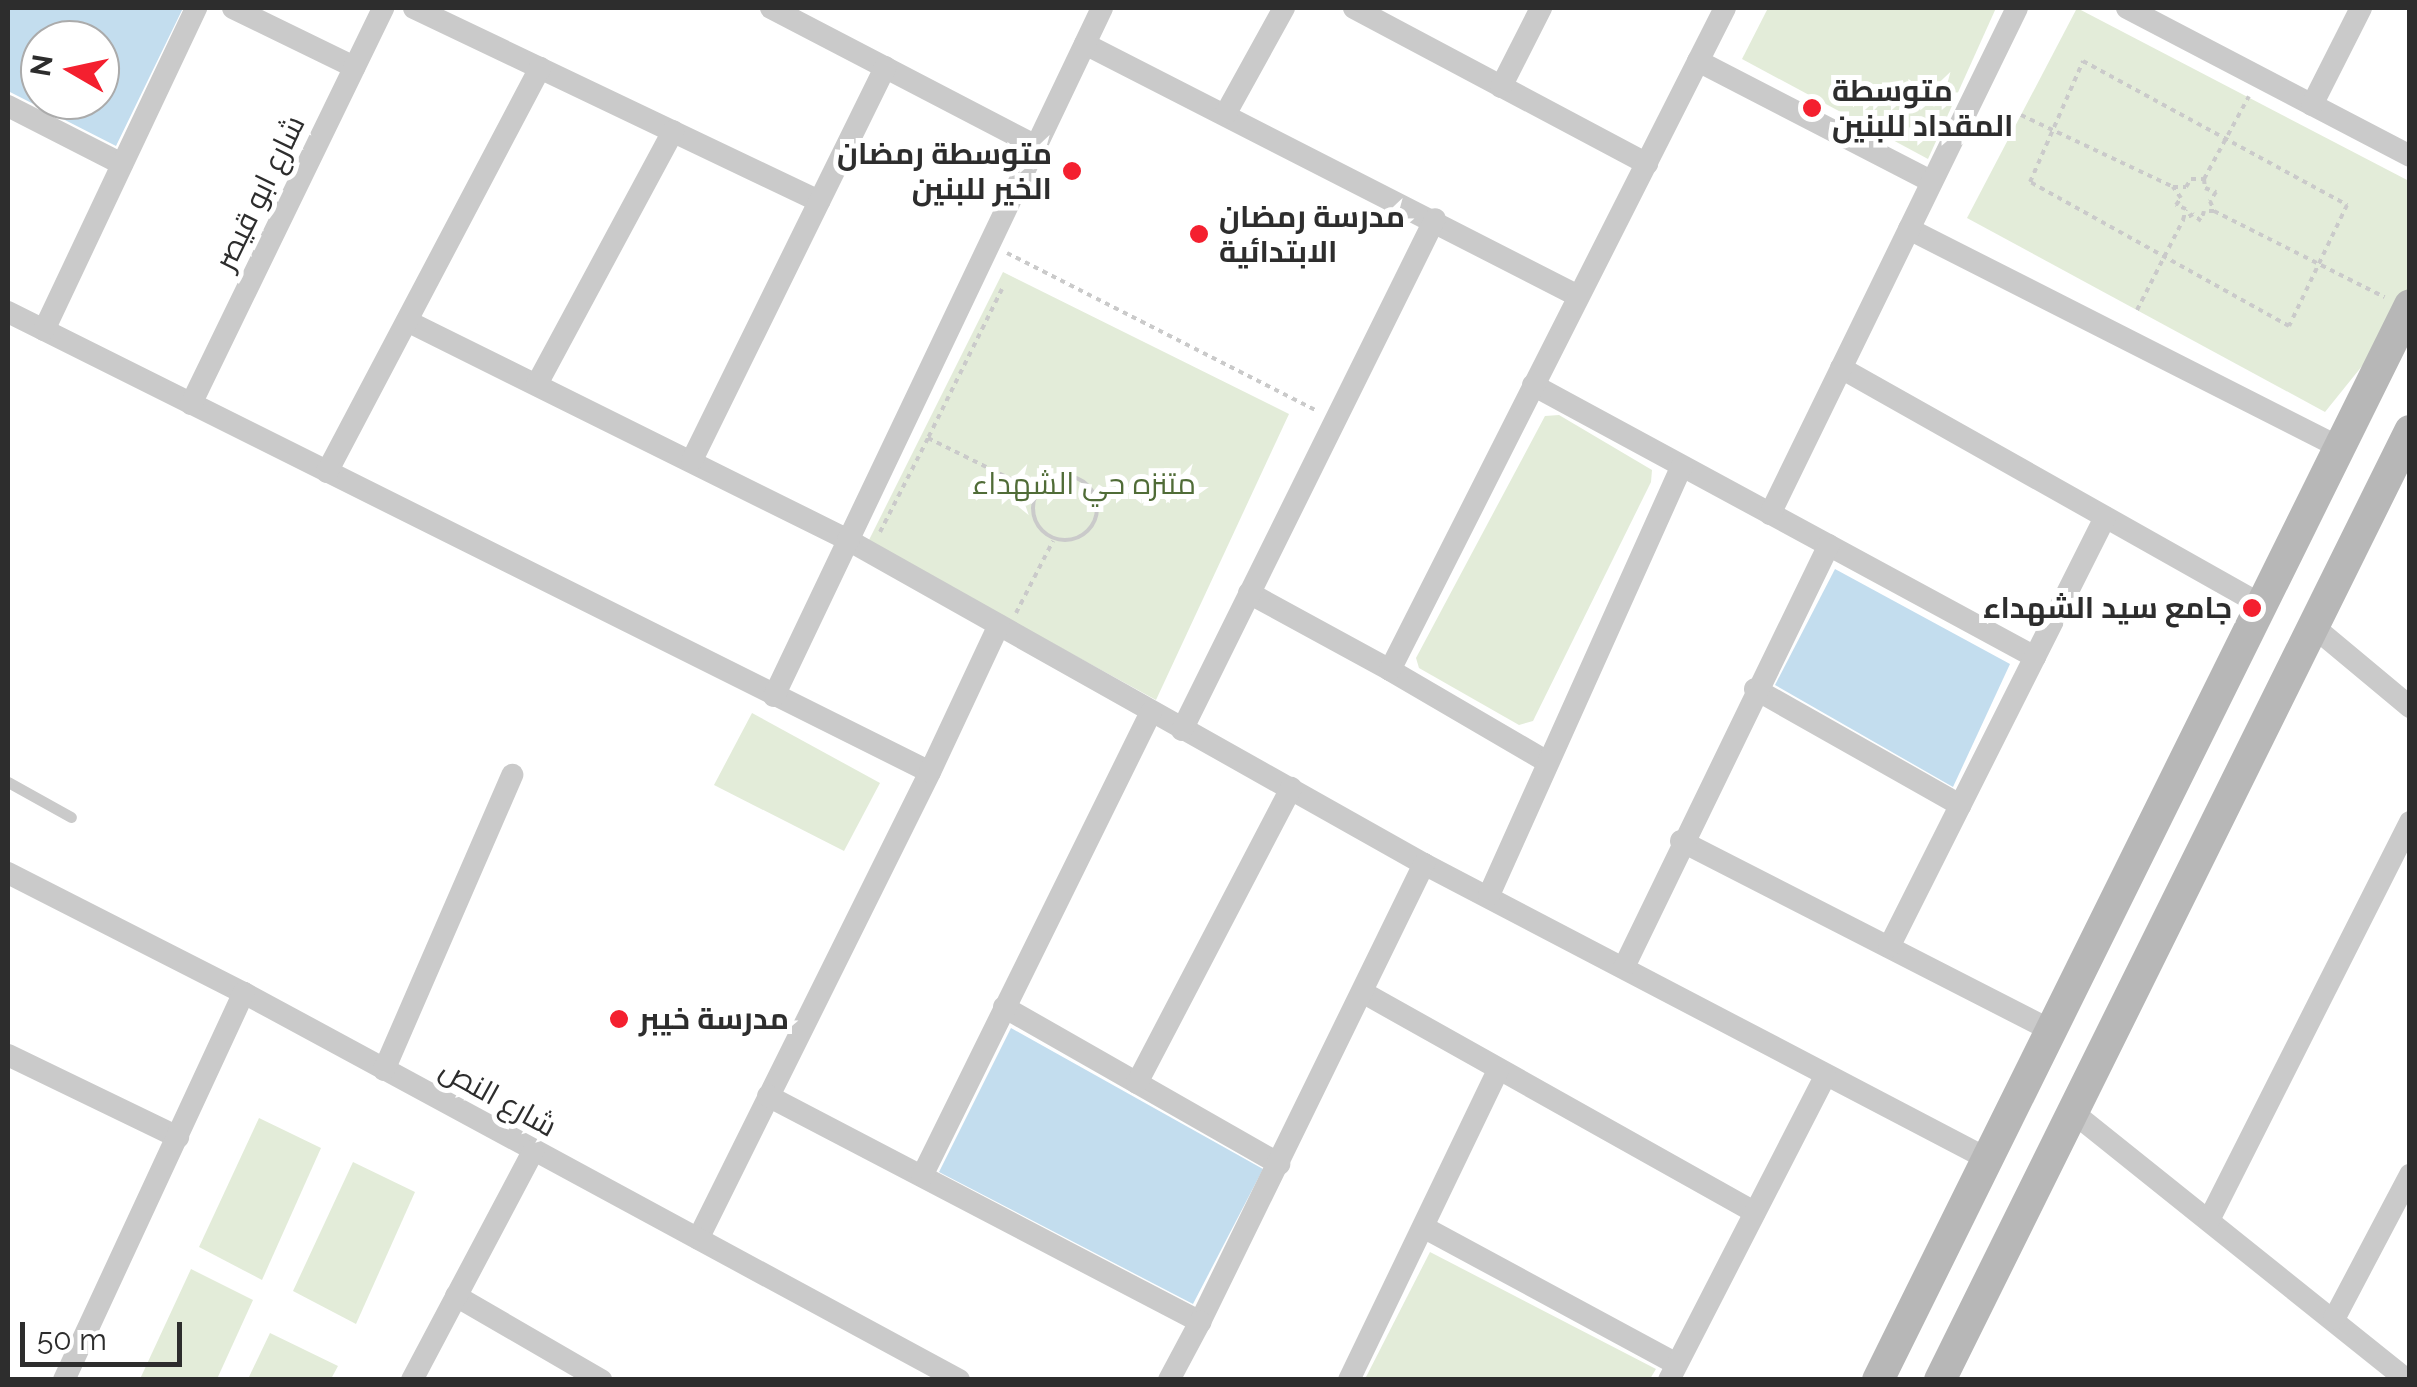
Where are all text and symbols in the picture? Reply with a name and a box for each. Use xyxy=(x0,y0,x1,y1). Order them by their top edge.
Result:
north arrow xyxy=(20,20,120,120)
text: N xyxy=(24,52,60,79)
place label: متوسطة المقداد للبنين xyxy=(1832,73,2013,144)
marker: متوسطة المقداد للبنين xyxy=(1801,97,1823,119)
street label: شارع ابو قيصر xyxy=(207,110,313,276)
place label: متوسطة رمضان الخير للبنين xyxy=(837,136,1052,206)
marker: متوسطة رمضان الخير للبنين xyxy=(1061,160,1083,182)
place label: مدرسة رمضان الابتدائية xyxy=(1219,199,1405,270)
marker: مدرسة رمضان الابتدائية xyxy=(1188,223,1210,245)
park label: متنزه حي الشهداء xyxy=(972,466,1196,502)
place label: جامع سيد الشهداء xyxy=(1983,590,2232,626)
marker: جامع سيد الشهداء xyxy=(2241,597,2263,619)
place label: مدرسة خيبر xyxy=(639,1001,789,1037)
marker: مدرسة خيبر xyxy=(608,1008,630,1030)
street label: شارع النص xyxy=(433,1051,563,1145)
scale bar xyxy=(25,1302,188,1364)
text: 50 m xyxy=(37,1322,107,1357)

